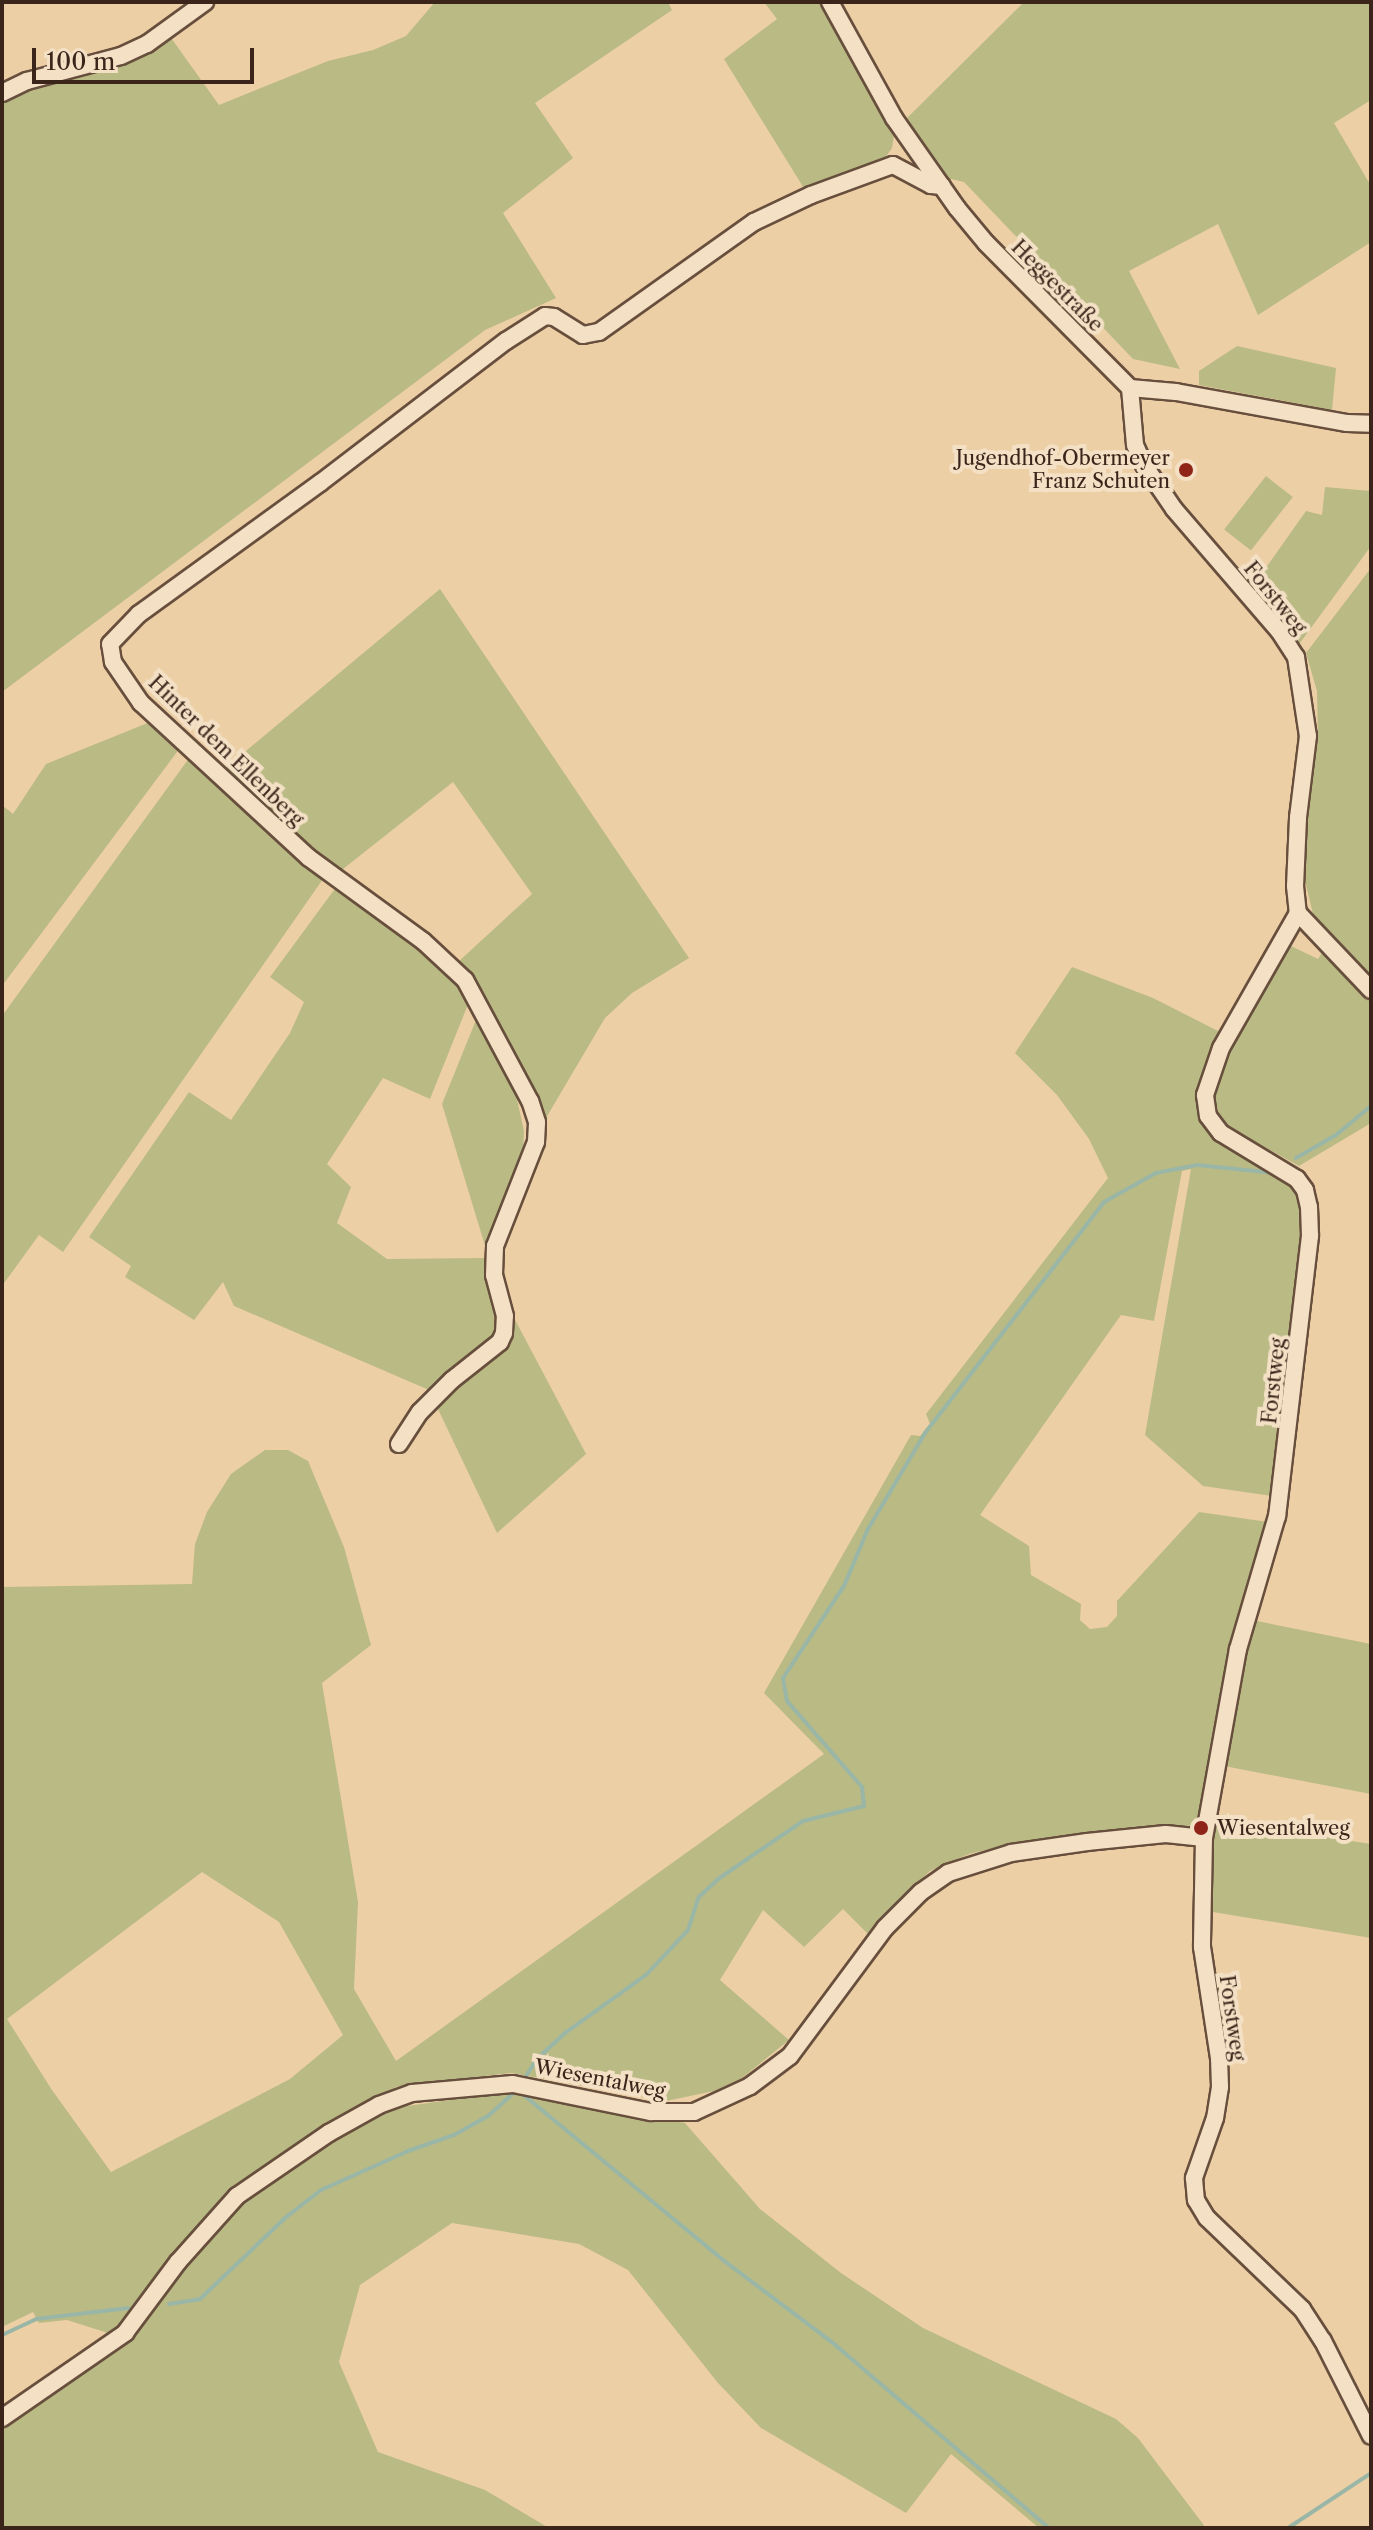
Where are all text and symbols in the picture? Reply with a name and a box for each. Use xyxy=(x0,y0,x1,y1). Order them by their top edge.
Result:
scale bar xyxy=(36,32,258,82)
text: 100 m xyxy=(46,47,115,76)
street label: Heggestraße xyxy=(1006,235,1108,337)
place label: Jugendhof-Obermeyer Franz Schuten xyxy=(956,446,1170,493)
marker: Jugendhof-Obermeyer Franz Schuten xyxy=(1177,461,1195,479)
street label: Forstweg xyxy=(1239,557,1311,639)
street label: Hinter dem Ellenberg xyxy=(143,671,309,831)
street label: Forstweg xyxy=(1258,1337,1290,1425)
place label: Wiesentalweg xyxy=(1217,1816,1350,1840)
marker: Wiesentalweg xyxy=(1192,1819,1210,1837)
street label: Forstweg xyxy=(1214,1974,1250,2062)
street label: Wiesentalweg xyxy=(533,2055,667,2103)

